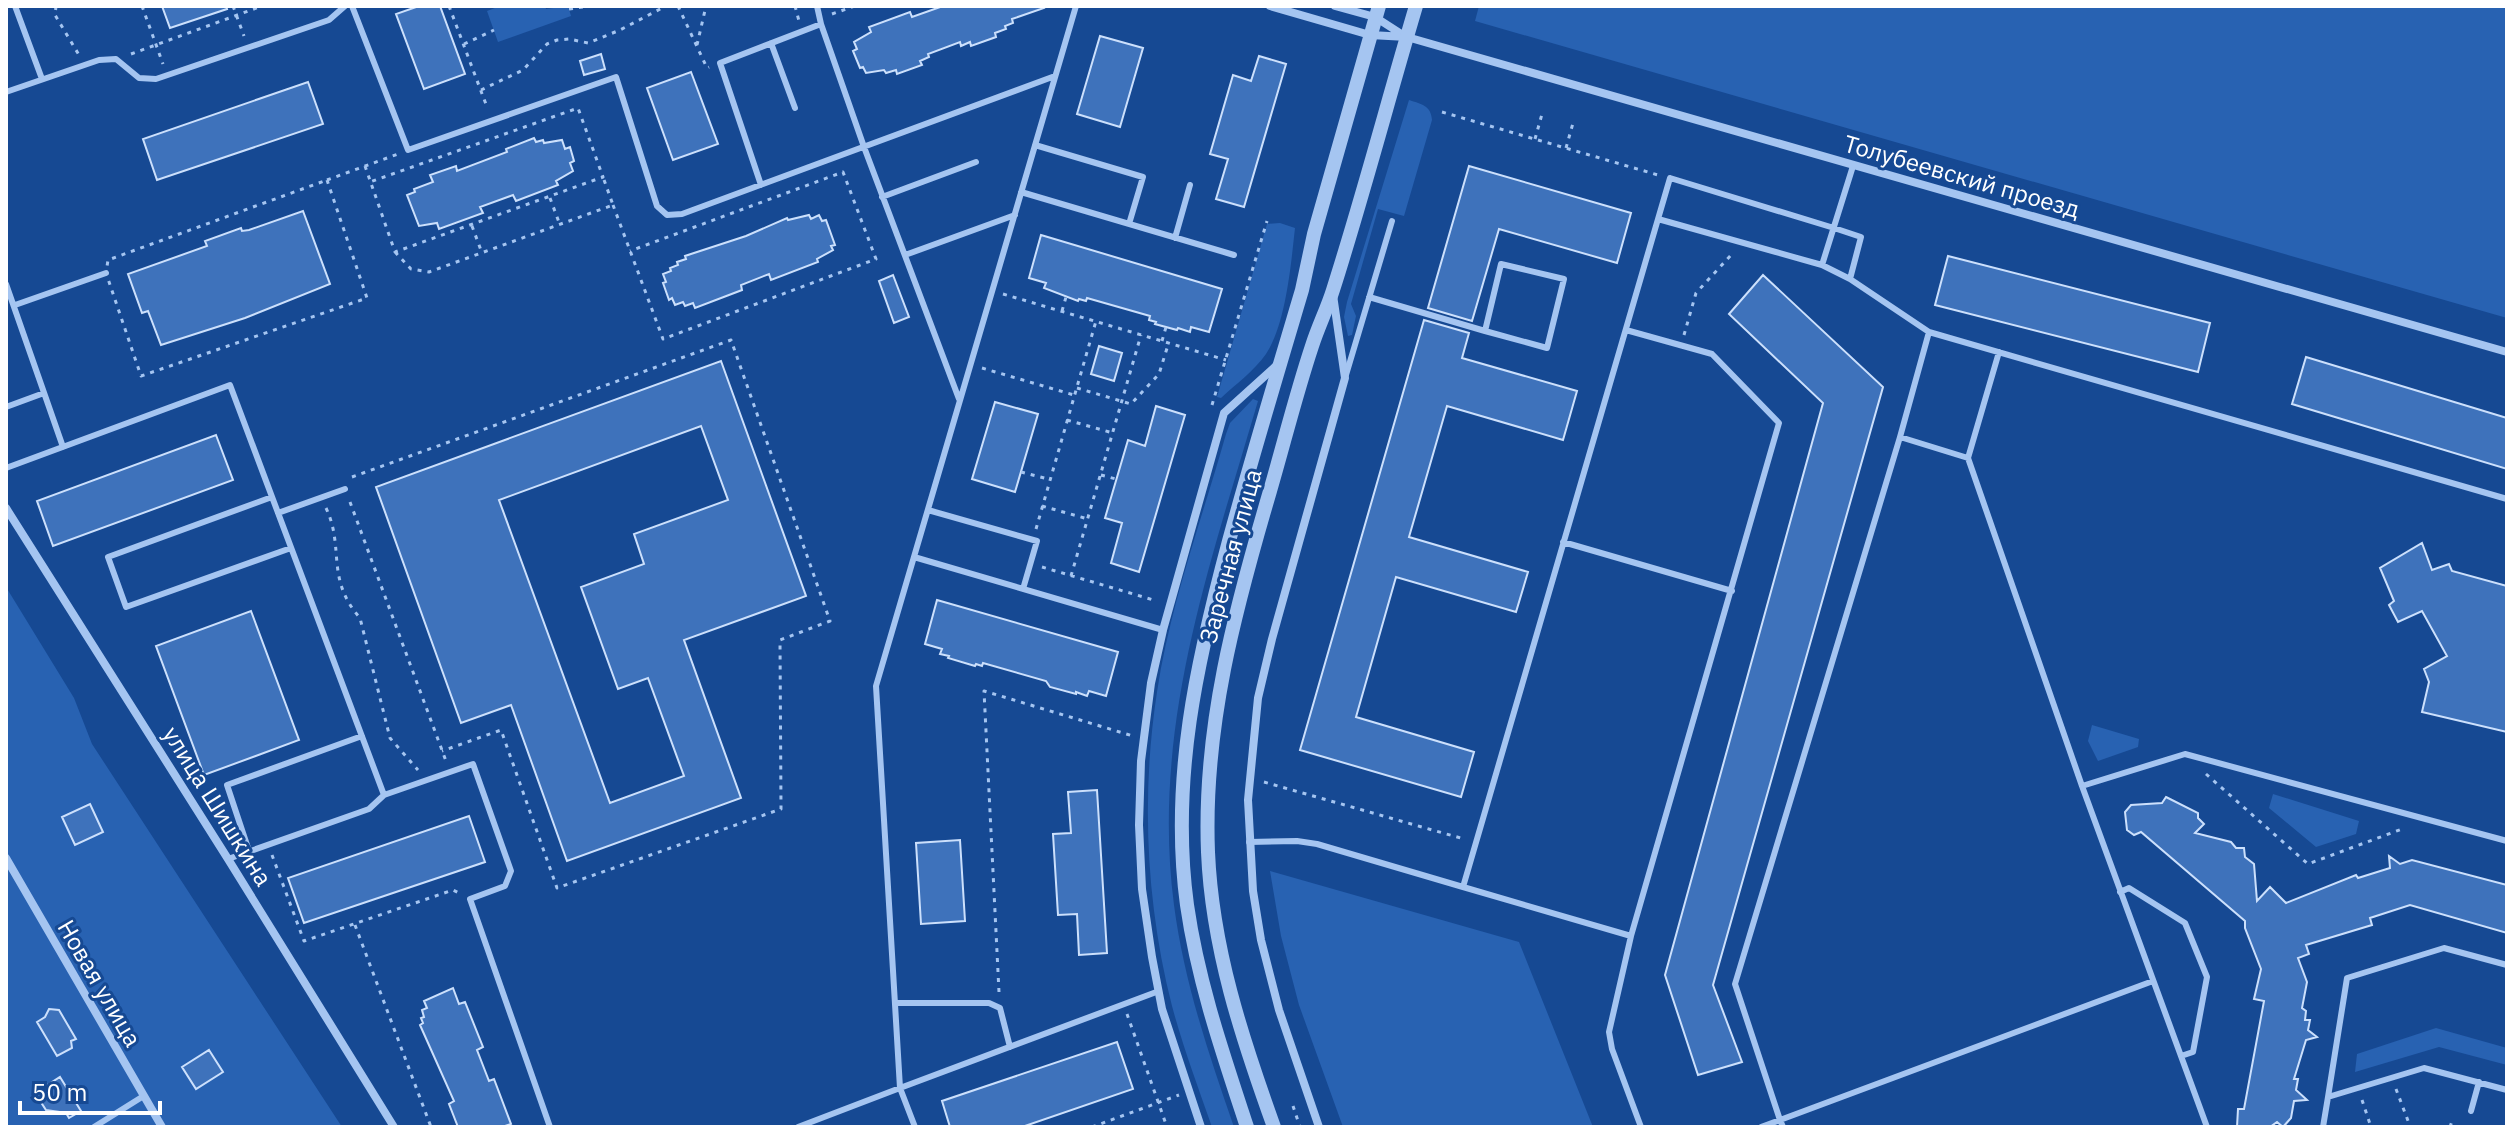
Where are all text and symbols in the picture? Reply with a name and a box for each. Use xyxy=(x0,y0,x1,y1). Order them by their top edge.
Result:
street label: Толубеевский проезд xyxy=(1840,127,2084,225)
street label: Заречная улица xyxy=(1191,465,1269,647)
street label: улица Шишкина xyxy=(156,720,280,892)
street label: Новая улица xyxy=(51,914,149,1052)
scale bar xyxy=(20,1065,160,1115)
text: 50 m xyxy=(32,1076,87,1108)

